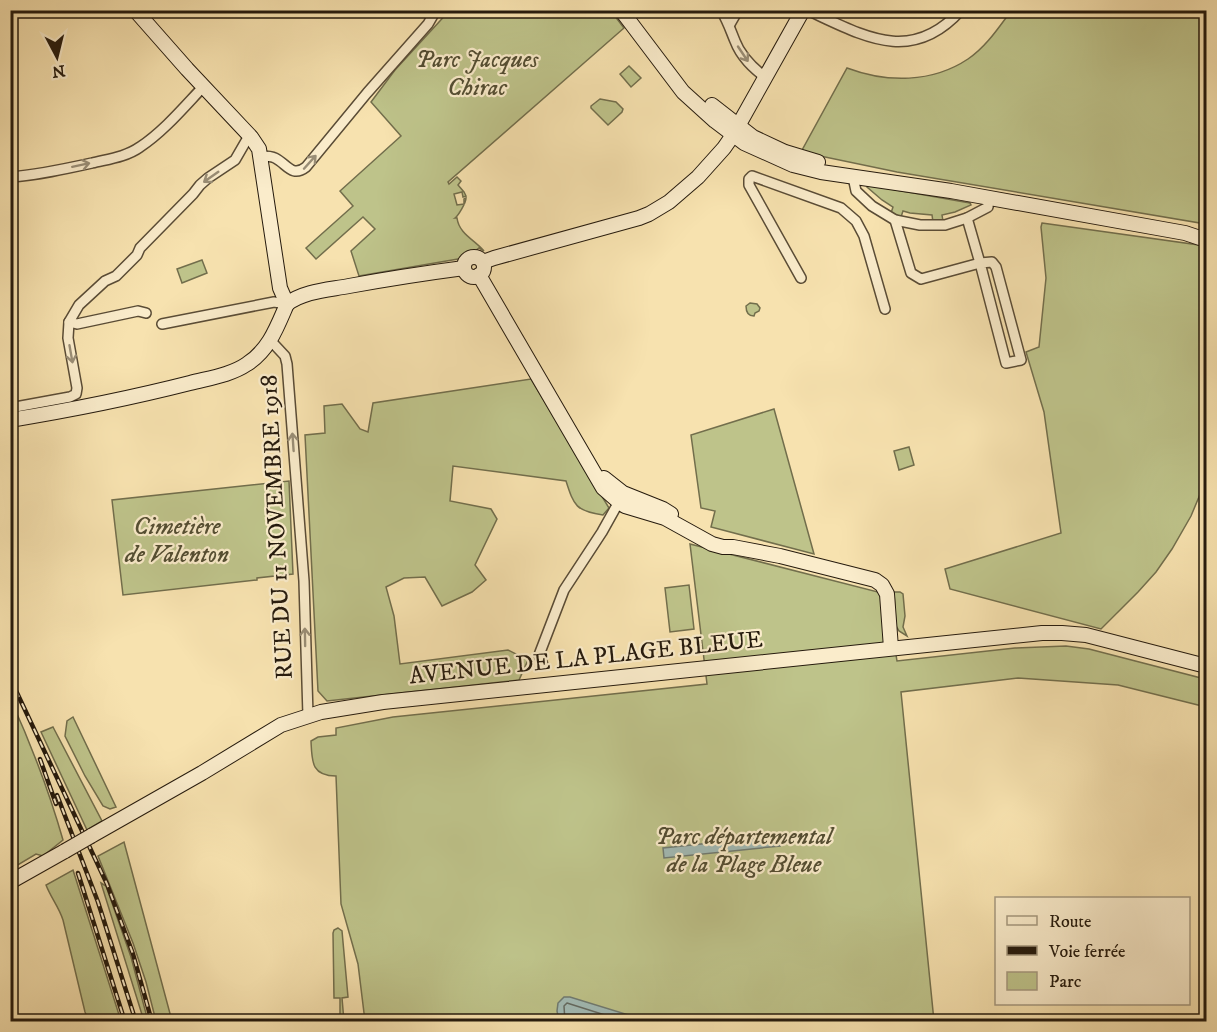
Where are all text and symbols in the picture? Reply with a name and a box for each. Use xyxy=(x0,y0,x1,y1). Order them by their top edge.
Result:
north arrow xyxy=(27,27,87,87)
park label: Parc Jacques Chirac xyxy=(416,45,539,103)
one-way arrow xyxy=(737,46,749,62)
text: N xyxy=(51,60,66,82)
one-way arrow xyxy=(303,154,317,169)
one-way arrow xyxy=(71,159,90,170)
one-way arrow xyxy=(203,171,219,183)
one-way arrow xyxy=(66,343,77,363)
street label: RUE DU 11 NOVEMBRE 1918 xyxy=(254,374,300,680)
one-way arrow xyxy=(287,433,298,453)
park label: Cimetière de Valenton xyxy=(124,512,229,570)
street label: AVENUE DE LA PLAGE BLEUE xyxy=(408,625,764,691)
one-way arrow xyxy=(299,627,311,647)
park label: Parc départemental de la Plage Bleue xyxy=(656,822,835,880)
legend xyxy=(995,897,1190,1005)
text: Route xyxy=(1049,911,1092,933)
text: Voie ferrée xyxy=(1048,941,1126,963)
text: Parc xyxy=(1049,971,1082,993)

